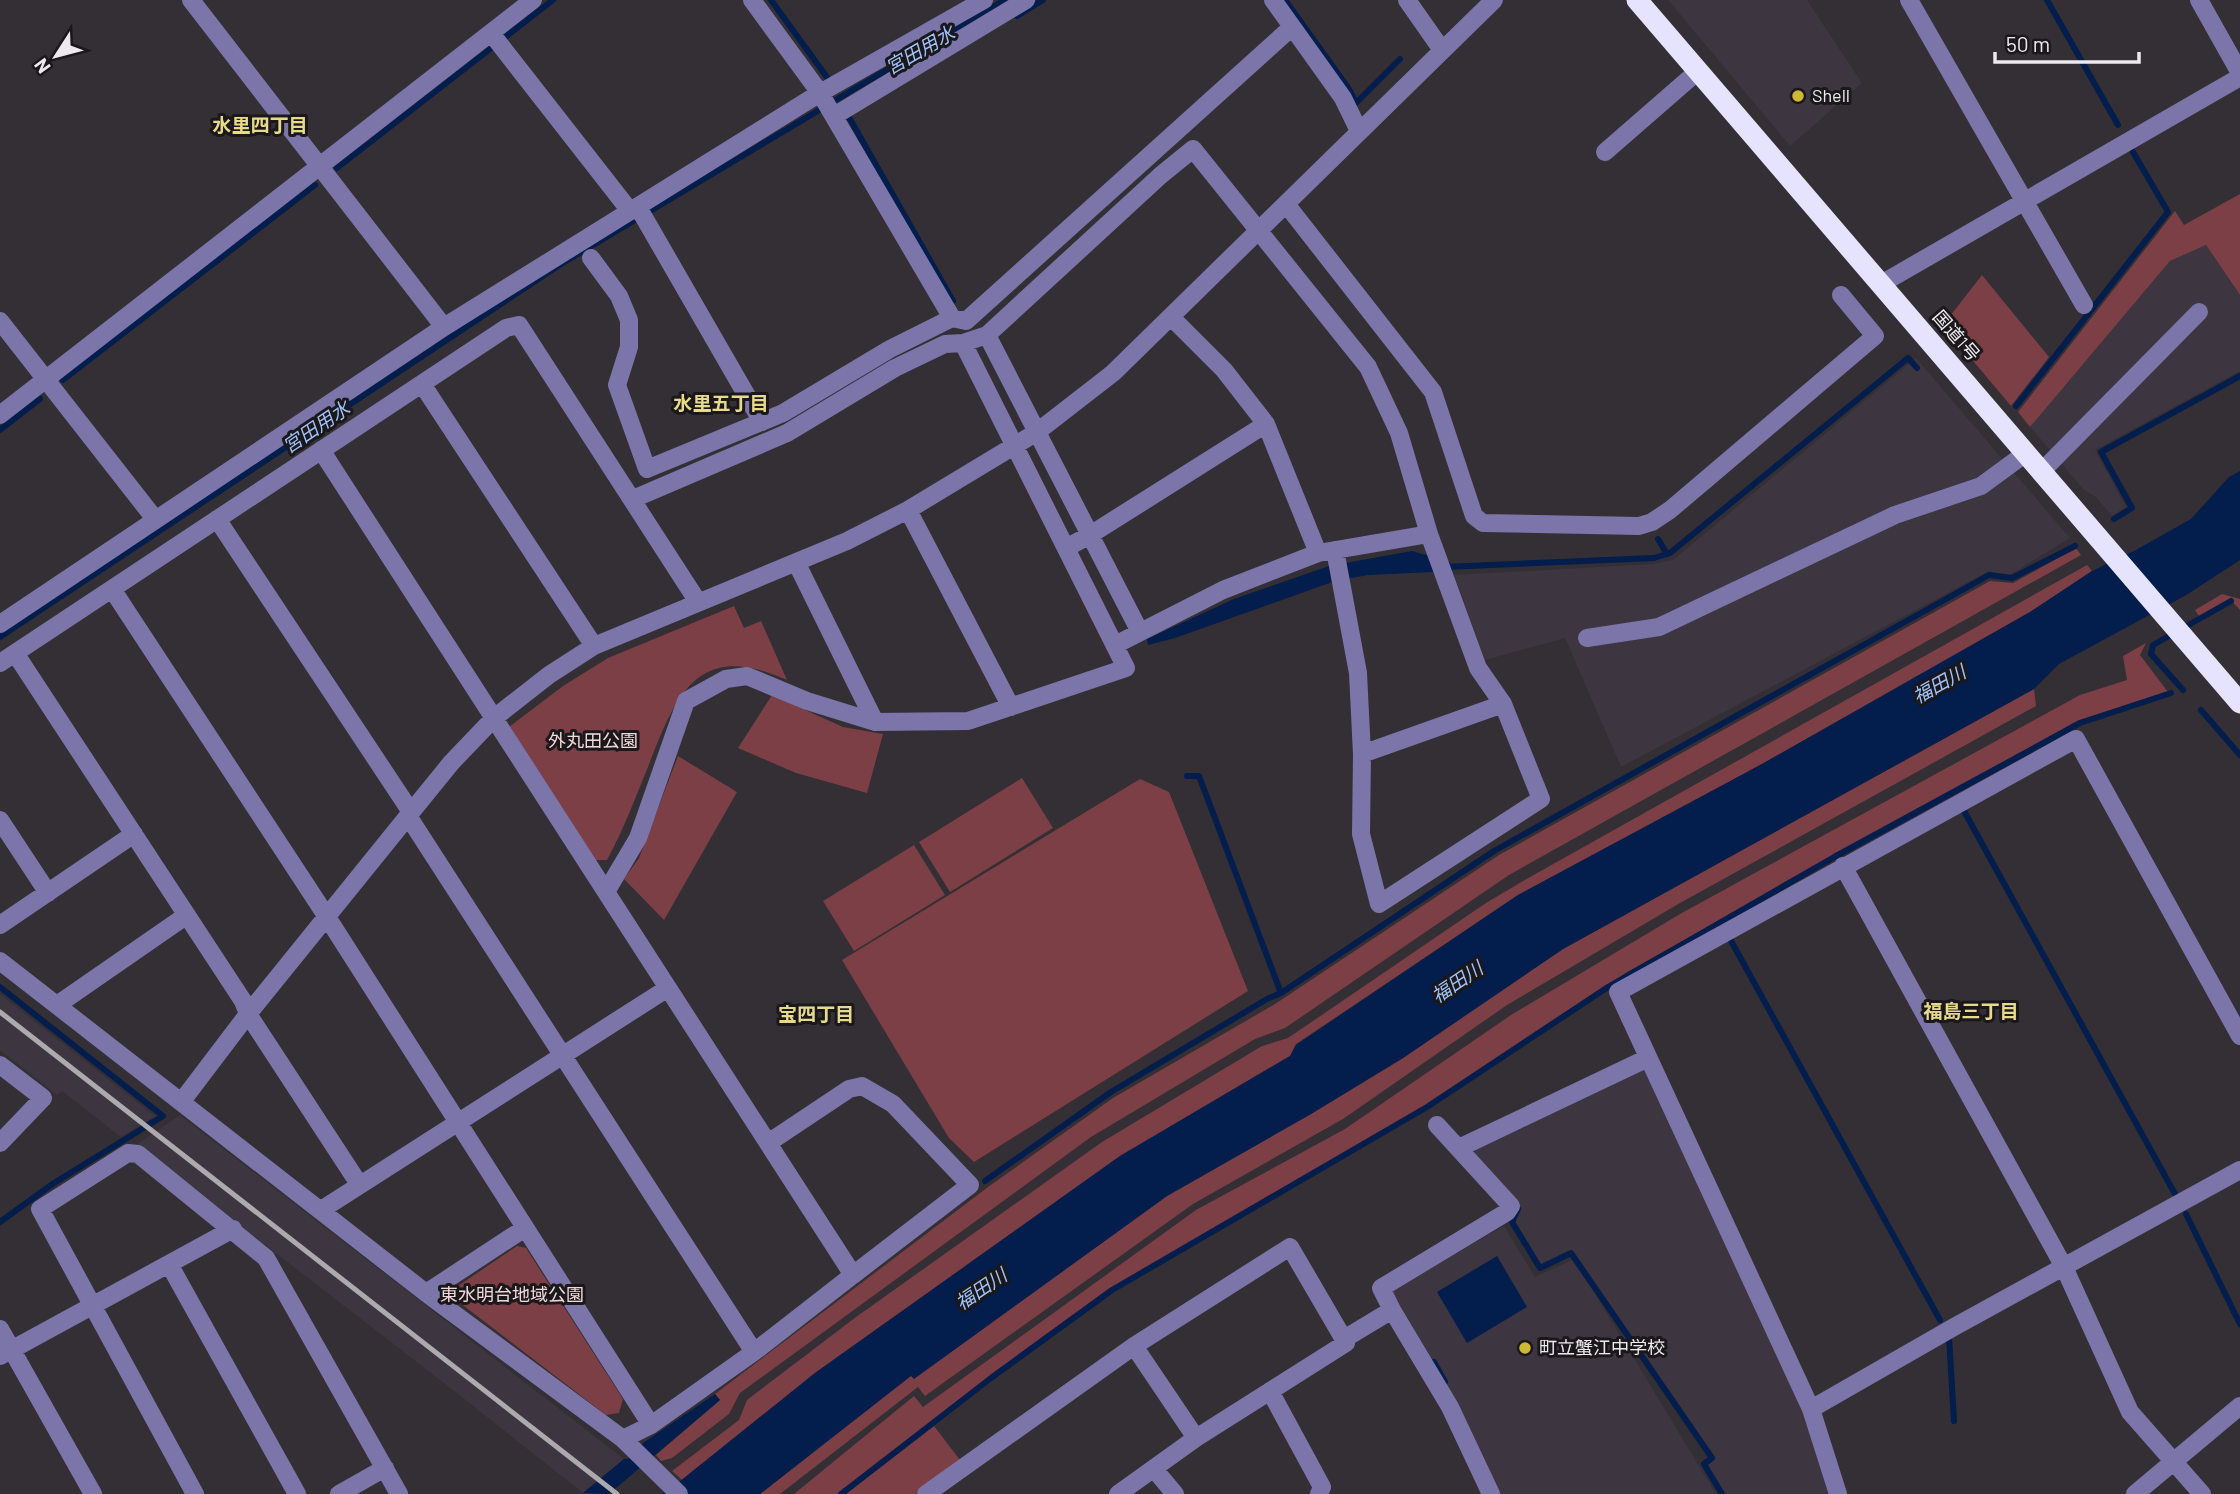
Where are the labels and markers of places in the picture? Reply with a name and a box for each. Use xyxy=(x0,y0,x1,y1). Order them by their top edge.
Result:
place label: Shell xyxy=(1812,84,1850,106)
marker: Shell xyxy=(1790,88,1806,104)
place label: 町立蟹江中学校 xyxy=(1539,1336,1665,1358)
marker: 町立蟹江中学校 xyxy=(1517,1340,1533,1356)

